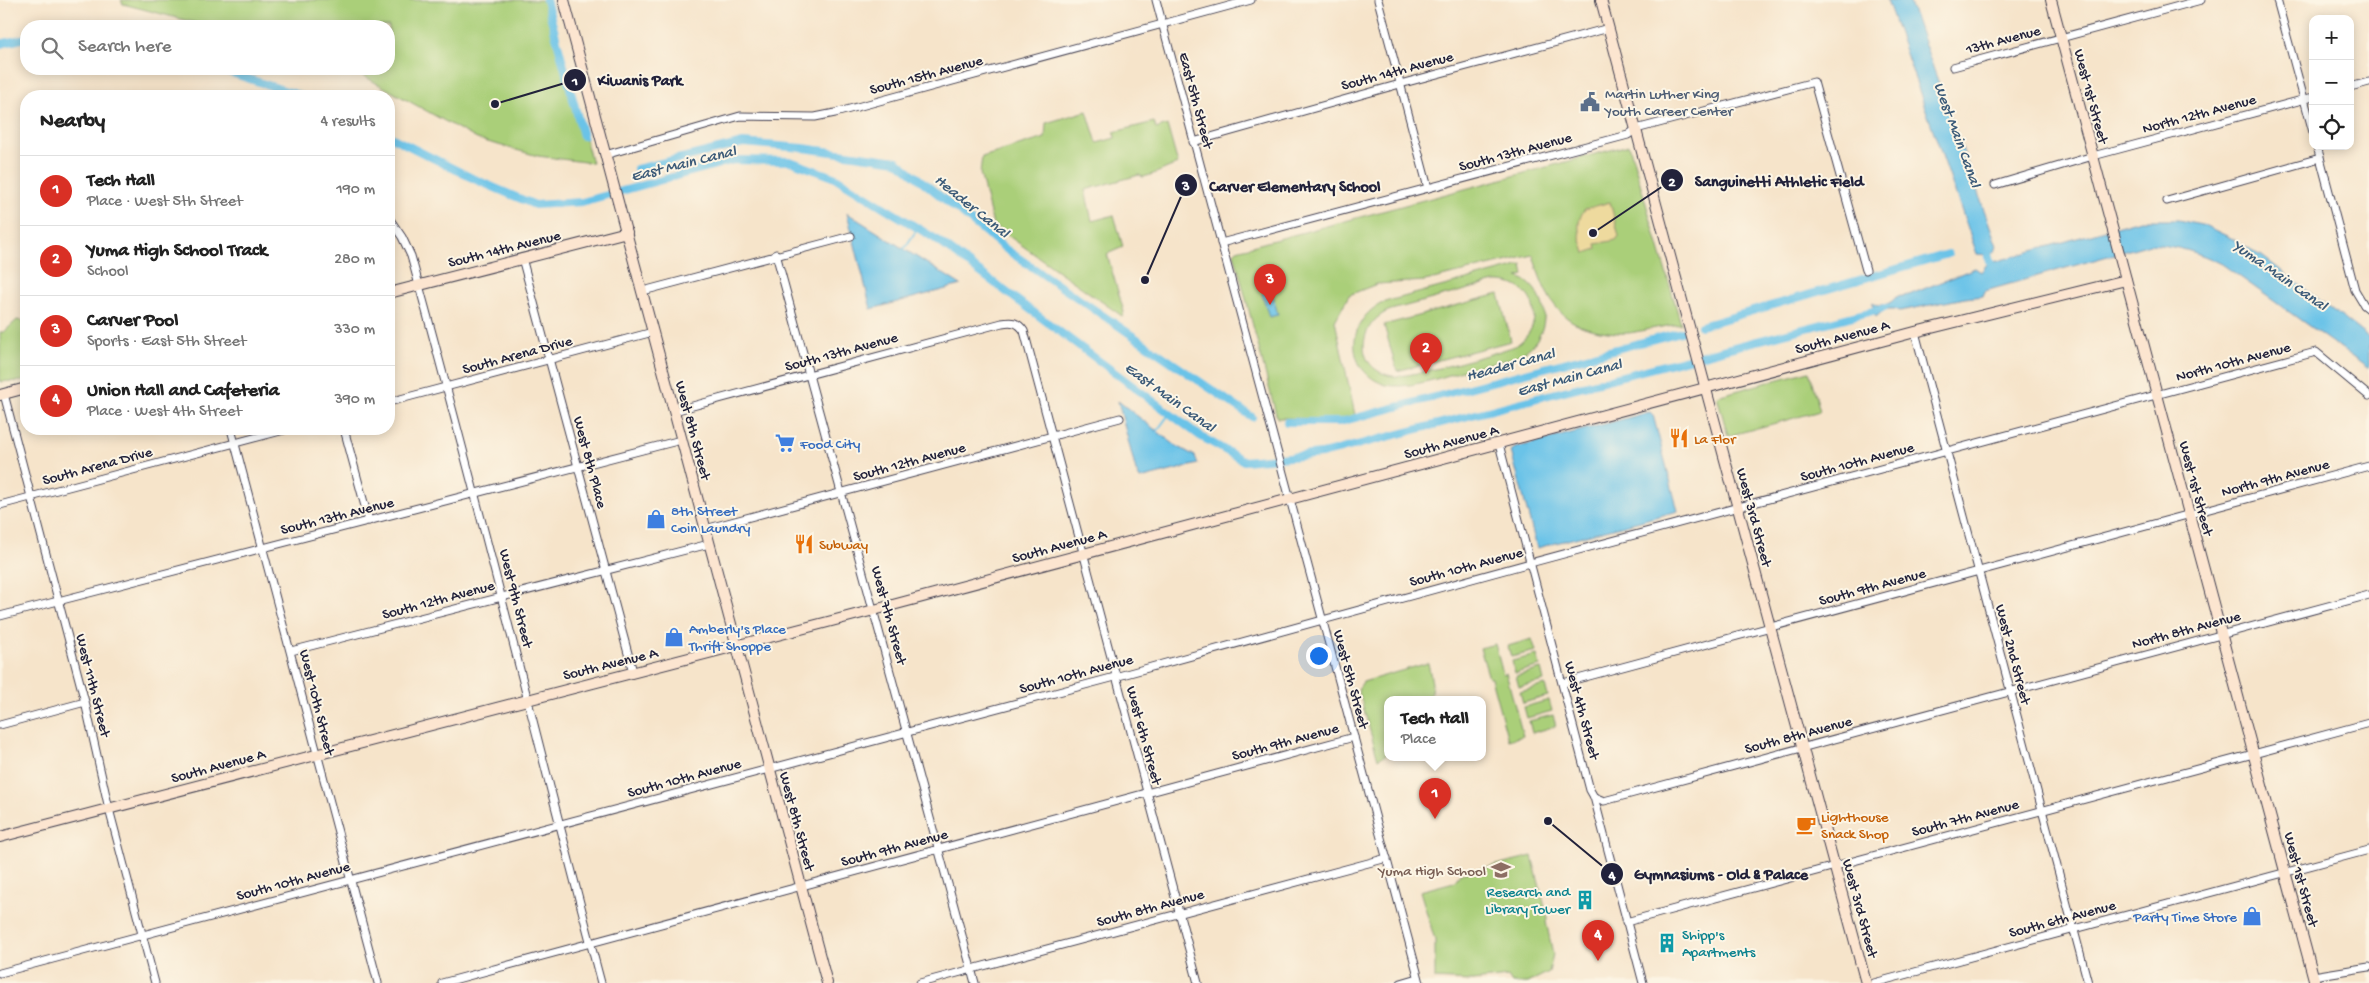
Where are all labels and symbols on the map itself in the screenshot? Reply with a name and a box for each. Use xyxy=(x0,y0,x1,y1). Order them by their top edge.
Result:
street label: 13th Avenue xyxy=(1963,22,2043,60)
street label: West 1st Street xyxy=(2069,47,2112,147)
street label: South 14th Avenue xyxy=(1339,48,1456,96)
street label: East 5th Street xyxy=(1174,51,1217,152)
street label: South 15th Avenue xyxy=(868,52,985,100)
callout: Kiwanis Park xyxy=(563,64,692,95)
text: 1 xyxy=(571,73,578,91)
text: Kiwanis Park xyxy=(597,73,684,92)
water label: West Main Canal xyxy=(1928,80,1984,192)
place label: Martin Luther King Youth Career Center xyxy=(1603,86,1734,121)
public building icon: Martin Luther King Youth Career Center xyxy=(1579,91,1601,113)
street label: North 12th Avenue xyxy=(2141,91,2259,139)
street label: South 13th Avenue xyxy=(1457,129,1574,177)
water label: East Main Canal xyxy=(629,143,740,188)
callout: Sanguinetti Athletic Field xyxy=(1660,165,1873,196)
callout: Carver Elementary School xyxy=(1174,169,1390,200)
water label: Header Canal xyxy=(929,172,1013,245)
text: 2 xyxy=(1668,174,1676,192)
text: Sanguinetti Athletic Field xyxy=(1695,174,1865,193)
text: 3 xyxy=(1181,178,1190,196)
text: Carver Elementary School xyxy=(1208,179,1381,198)
street label: South 14th Avenue xyxy=(446,227,563,273)
water label: Yuma Main Canal xyxy=(2228,237,2331,317)
pin: 3 xyxy=(1254,264,1286,305)
street label: South Avenue A xyxy=(1793,316,1893,359)
street label: South 13th Avenue xyxy=(783,329,900,377)
street label: South Arena Drive xyxy=(461,333,575,379)
pin: 2 xyxy=(1410,333,1442,374)
street label: North 10th Avenue xyxy=(2174,339,2293,387)
water label: Header Canal xyxy=(1465,345,1559,387)
water label: East Main Canal xyxy=(1516,356,1626,402)
water label: East Main Canal xyxy=(1120,360,1219,439)
street label: West 8th Street xyxy=(670,379,714,484)
street label: West 8th Place xyxy=(568,415,610,511)
street label: South Avenue A xyxy=(1402,421,1502,464)
restaurant icon: La Flor xyxy=(1668,427,1690,449)
place label: La Flor xyxy=(1694,431,1737,449)
supermarket icon: Food City xyxy=(774,432,796,454)
place label: Food City xyxy=(799,436,861,454)
street label: South 12th Avenue xyxy=(851,439,968,487)
street label: South 10th Avenue xyxy=(1799,439,1917,487)
street label: West 1st Street xyxy=(2174,439,2217,539)
street label: South Arena Drive xyxy=(41,444,155,490)
street label: North 9th Avenue xyxy=(2220,456,2332,502)
street label: West 3rd Street xyxy=(1731,466,1775,570)
street label: South 13th Avenue xyxy=(279,494,396,540)
place label: 8th Street Coin Laundry xyxy=(671,503,751,538)
shop icon: 8th Street Coin Laundry xyxy=(645,508,667,530)
street label: South Avenue A xyxy=(1010,525,1110,568)
restaurant icon: Subway xyxy=(793,533,815,555)
place label: Subway xyxy=(819,537,869,555)
street label: South 10th Avenue xyxy=(1408,544,1526,592)
street label: West 9th Street xyxy=(494,547,536,651)
street label: West 7th Street xyxy=(866,564,910,669)
street label: South 9th Avenue xyxy=(1817,565,1928,611)
street label: South 12th Avenue xyxy=(380,577,497,625)
street label: West 2nd Street xyxy=(1990,603,2035,708)
street label: North 8th Avenue xyxy=(2130,608,2243,654)
place label: Amberly's Place Thrift Shoppe xyxy=(688,621,786,656)
shop icon: Amberly's Place Thrift Shoppe xyxy=(663,626,685,648)
street label: West 5th Street xyxy=(1328,628,1372,733)
street label: West 11th Street xyxy=(71,632,114,741)
your location xyxy=(1306,643,1332,669)
street label: South Avenue A xyxy=(561,644,661,685)
street label: West 10th Street xyxy=(294,648,338,759)
street label: South 10th Avenue xyxy=(1018,651,1136,699)
street label: West 4th Street xyxy=(1559,660,1603,763)
street label: West 6th Street xyxy=(1121,684,1165,788)
street label: South 8th Avenue xyxy=(1743,713,1854,759)
street label: South 9th Avenue xyxy=(1230,720,1341,766)
street label: South Avenue A xyxy=(169,745,269,788)
street label: South 10th Avenue xyxy=(626,755,744,803)
street label: West 8th Street xyxy=(774,770,818,875)
pin: 1 xyxy=(1419,778,1451,819)
street label: South 7th Avenue xyxy=(1910,796,2021,842)
place label: Lighthouse Snack Shop xyxy=(1821,809,1890,844)
cafe icon: Lighthouse Snack Shop xyxy=(1795,814,1817,836)
street label: South 9th Avenue xyxy=(839,826,950,872)
street label: West 1st Street xyxy=(2279,830,2322,930)
street label: West 3rd Street xyxy=(1837,857,1881,961)
street label: South 10th Avenue xyxy=(235,858,353,906)
callout: Gymnasiums - Old & Palace xyxy=(1600,858,1818,889)
school or university icon: Yuma High School xyxy=(1490,859,1512,881)
place label: Yuma High School xyxy=(1377,863,1486,881)
text: 4 xyxy=(1607,867,1616,885)
text: Gymnasiums - Old & Palace xyxy=(1634,867,1809,886)
place label: Research and Library Tower xyxy=(1485,884,1572,919)
street label: South 8th Avenue xyxy=(1095,886,1206,932)
building icon: Research and Library Tower xyxy=(1574,889,1596,911)
street label: South 6th Avenue xyxy=(2007,897,2118,943)
shop icon: Party Time Store xyxy=(2241,905,2263,927)
place label: Party Time Store xyxy=(2132,909,2237,927)
pin: 4 xyxy=(1582,920,1614,961)
place label: Shipp's Apartments xyxy=(1682,927,1756,962)
building icon: Shipp's Apartments xyxy=(1656,932,1678,954)

